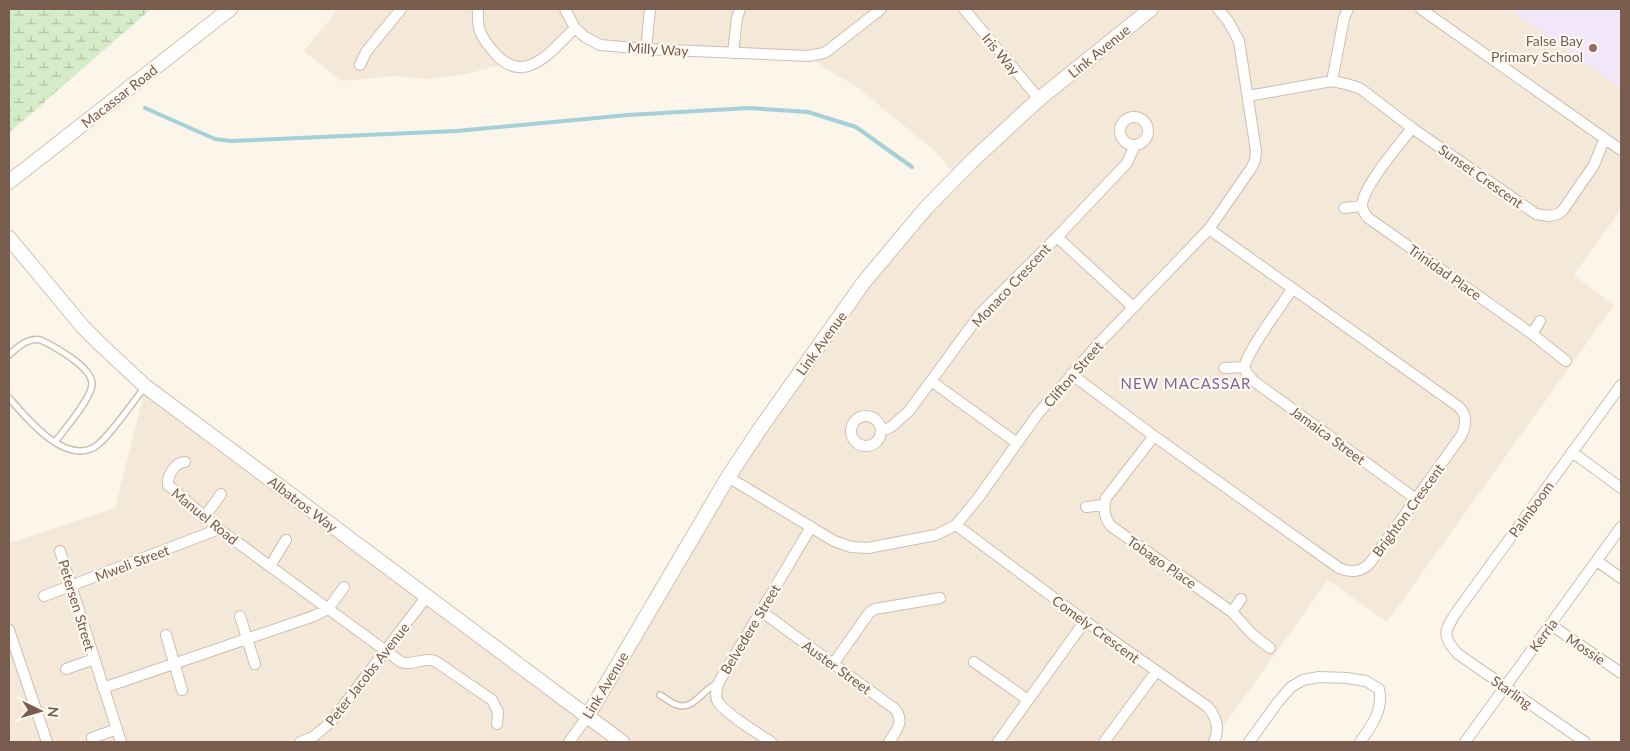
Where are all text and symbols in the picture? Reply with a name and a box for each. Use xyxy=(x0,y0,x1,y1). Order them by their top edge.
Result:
street label: Link Avenue xyxy=(1065,21,1133,81)
street label: Iris Way xyxy=(979,30,1024,79)
place label: False Bay Primary School xyxy=(1491,32,1584,65)
street label: Milly Way xyxy=(627,39,690,59)
marker: False Bay Primary School xyxy=(1587,42,1599,54)
street label: Macassar Road xyxy=(78,61,160,131)
street label: Sunset Crescent xyxy=(1435,141,1527,211)
street label: Monaco Crescent xyxy=(968,240,1054,330)
street label: Trinidad Place xyxy=(1405,241,1485,303)
street label: Link Avenue xyxy=(792,308,850,378)
street label: Clifton Street xyxy=(1040,338,1106,410)
district label: NEW MACASSAR xyxy=(1121,374,1251,392)
street label: Jamaica Street xyxy=(1287,402,1369,468)
street label: Brighton Crescent xyxy=(1369,460,1447,560)
street label: Albatros Way xyxy=(265,472,342,536)
street label: Palmboom xyxy=(1505,478,1557,540)
street label: Manuel Road xyxy=(168,484,242,548)
street label: Tobago Place xyxy=(1124,532,1200,592)
street label: Mweli Street xyxy=(92,541,172,585)
street label: Petersen Street xyxy=(55,557,99,653)
street label: Belvedere Street xyxy=(716,581,784,677)
street label: Comely Crescent xyxy=(1049,592,1143,666)
street label: Kerria xyxy=(1525,615,1561,655)
street label: Peter Jacobs Avenue xyxy=(321,619,413,729)
street label: Mossie xyxy=(1563,630,1609,668)
street label: Auster Street xyxy=(799,636,875,698)
street label: Link Avenue xyxy=(578,649,632,721)
street label: Starling xyxy=(1488,672,1536,712)
north arrow xyxy=(15,686,65,736)
text: N xyxy=(45,706,62,718)

